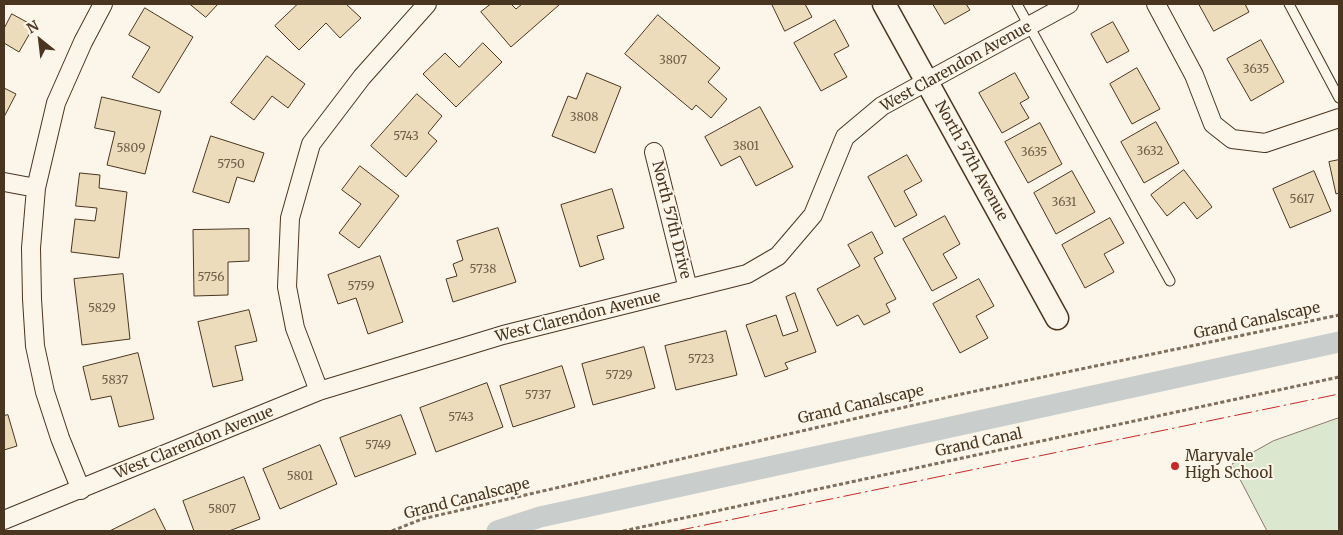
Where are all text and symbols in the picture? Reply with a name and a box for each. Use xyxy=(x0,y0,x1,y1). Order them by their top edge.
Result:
north arrow xyxy=(15,15,65,65)
text: N xyxy=(24,16,42,37)
street label: West Clarendon Avenue xyxy=(877,18,1035,116)
house number: 3807 xyxy=(659,54,687,68)
house number: 3635 xyxy=(1243,63,1269,77)
street label: North 57th Avenue xyxy=(931,98,1011,224)
house number: 3808 xyxy=(570,111,598,125)
house number: 5743 xyxy=(393,130,419,144)
house number: 3801 xyxy=(733,140,759,154)
house number: 5809 xyxy=(117,142,145,156)
house number: 3632 xyxy=(1137,145,1163,159)
house number: 3635 xyxy=(1021,146,1047,160)
house number: 5750 xyxy=(217,158,245,172)
street label: North 57th Drive xyxy=(648,159,694,281)
house number: 5617 xyxy=(1290,193,1314,207)
house number: 3631 xyxy=(1051,196,1077,210)
house number: 5738 xyxy=(469,263,497,277)
house number: 5756 xyxy=(197,271,225,285)
house number: 5759 xyxy=(348,280,374,294)
street label: West Clarendon Avenue xyxy=(494,288,662,346)
street label: Grand Canalscape xyxy=(1192,299,1322,343)
house number: 5829 xyxy=(88,302,116,316)
house number: 5723 xyxy=(688,353,714,367)
house number: 5729 xyxy=(605,369,633,383)
house number: 5837 xyxy=(102,374,128,388)
street label: Grand Canalscape xyxy=(796,382,926,428)
house number: 5737 xyxy=(525,389,551,403)
street label: West Clarendon Avenue xyxy=(112,403,276,483)
house number: 5743 xyxy=(448,411,474,425)
street label: Grand Canal xyxy=(934,425,1024,461)
house number: 5749 xyxy=(365,439,391,453)
place label: Maryvale High School xyxy=(1185,448,1273,483)
marker: Maryvale High School xyxy=(1169,460,1181,472)
house number: 5801 xyxy=(287,470,313,484)
street label: Grand Canalscape xyxy=(402,475,532,523)
house number: 5807 xyxy=(208,503,236,517)

